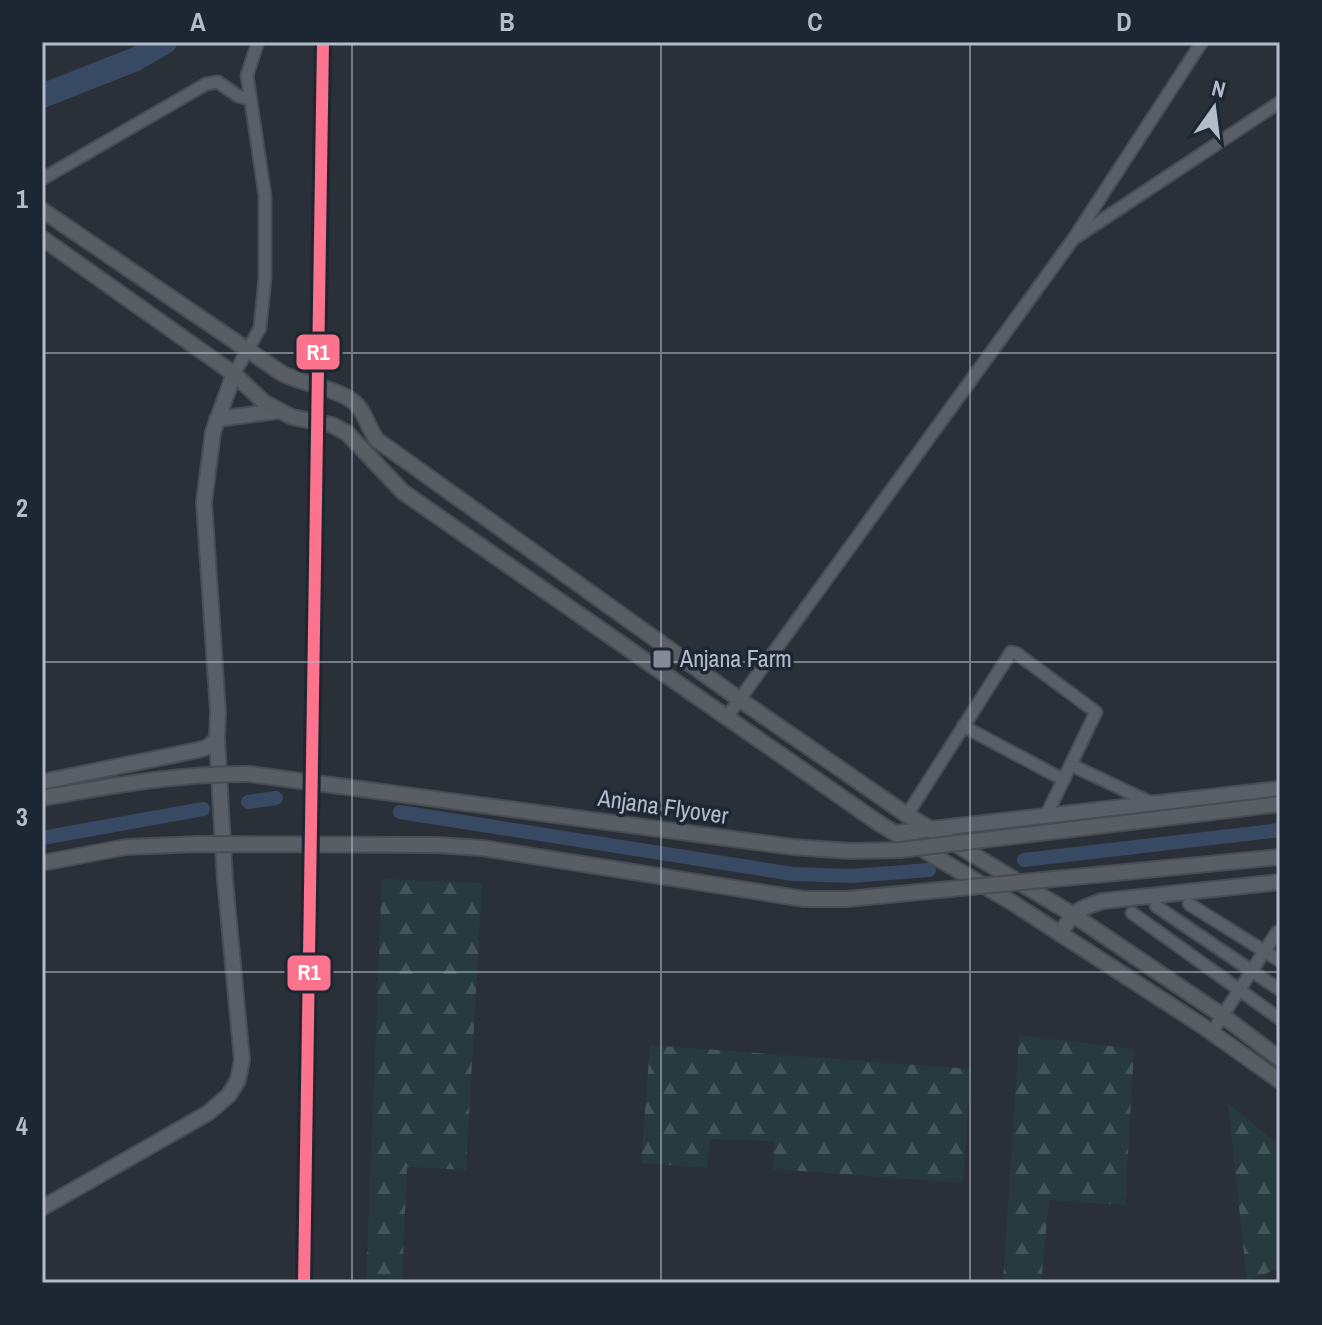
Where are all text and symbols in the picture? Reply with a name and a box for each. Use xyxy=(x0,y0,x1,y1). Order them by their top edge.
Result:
text: A xyxy=(190,4,206,39)
text: B xyxy=(499,4,515,39)
text: C xyxy=(807,4,823,39)
text: D xyxy=(1116,4,1132,39)
north arrow xyxy=(1174,68,1254,148)
text: N xyxy=(1209,72,1229,105)
text: 1 xyxy=(16,181,28,216)
line badge: R1 xyxy=(295,333,341,371)
text: R1 xyxy=(306,337,330,367)
text: 2 xyxy=(16,490,28,525)
place label: Anjana Farm xyxy=(679,642,792,674)
marker: Anjana Farm xyxy=(651,648,673,670)
street label: Anjana Flyover xyxy=(595,781,731,831)
text: 3 xyxy=(16,799,28,834)
line badge: R1 xyxy=(286,954,332,992)
text: R1 xyxy=(297,957,321,987)
text: 4 xyxy=(16,1108,28,1143)

